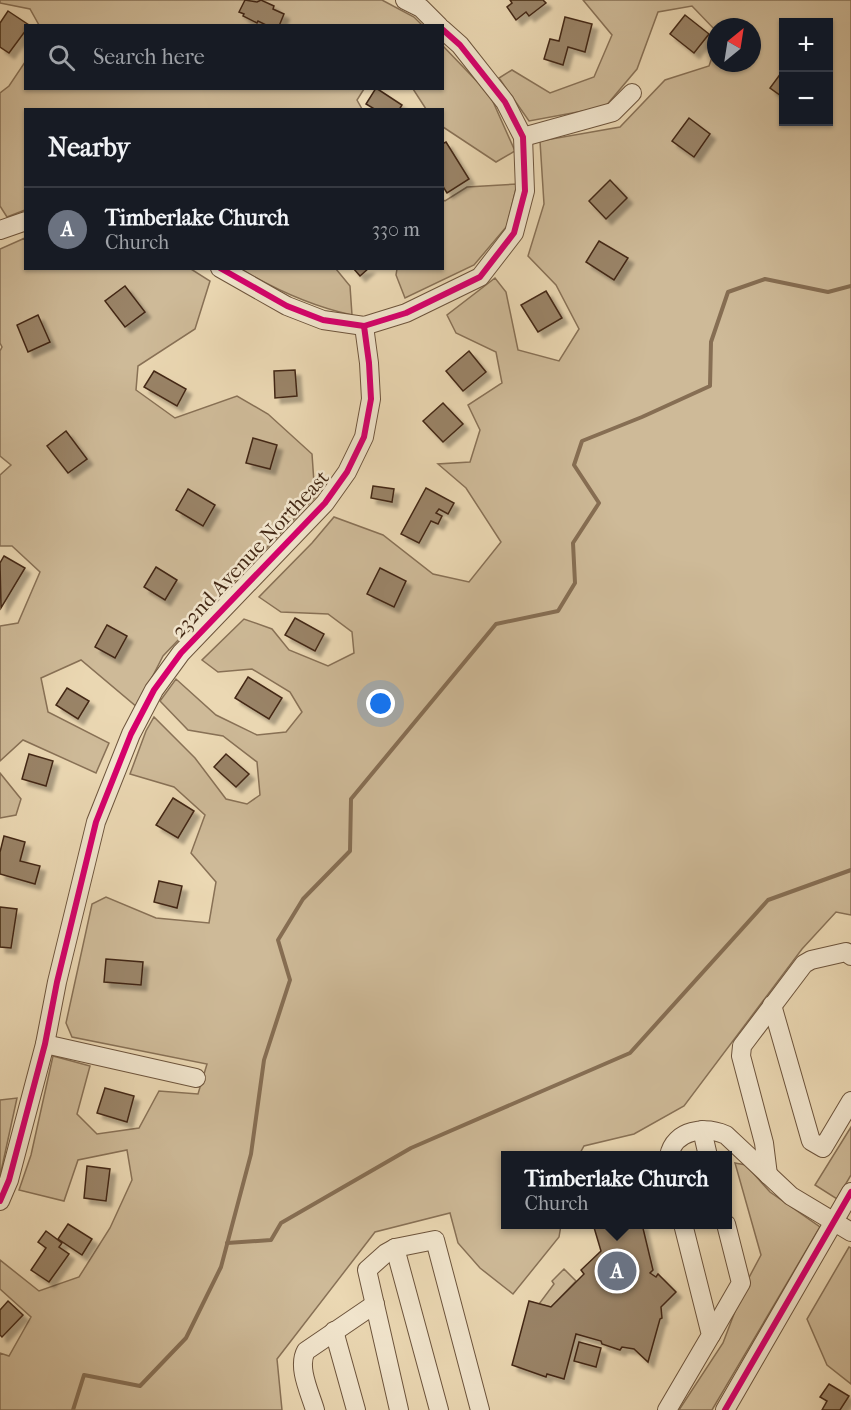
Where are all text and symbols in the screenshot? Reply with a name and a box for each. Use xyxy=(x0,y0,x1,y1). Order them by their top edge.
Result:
north arrow xyxy=(707,18,761,72)
map controls xyxy=(779,18,833,126)
button: + xyxy=(779,18,833,72)
search box xyxy=(24,24,444,90)
icon: search xyxy=(45,41,78,74)
text: Search here xyxy=(93,44,205,70)
button: − xyxy=(779,72,833,126)
text: Nearby xyxy=(48,132,130,163)
text: Timberlake Church xyxy=(105,205,289,231)
text: A xyxy=(61,218,74,241)
text: 330 m xyxy=(372,218,420,241)
text: Church xyxy=(105,231,169,254)
street label: 232nd Avenue Northeast xyxy=(166,465,334,643)
your location xyxy=(366,689,395,718)
popup xyxy=(501,1151,732,1229)
text: Timberlake Church xyxy=(524,1166,709,1192)
text: Church xyxy=(524,1192,589,1215)
pin: A xyxy=(598,1248,636,1294)

